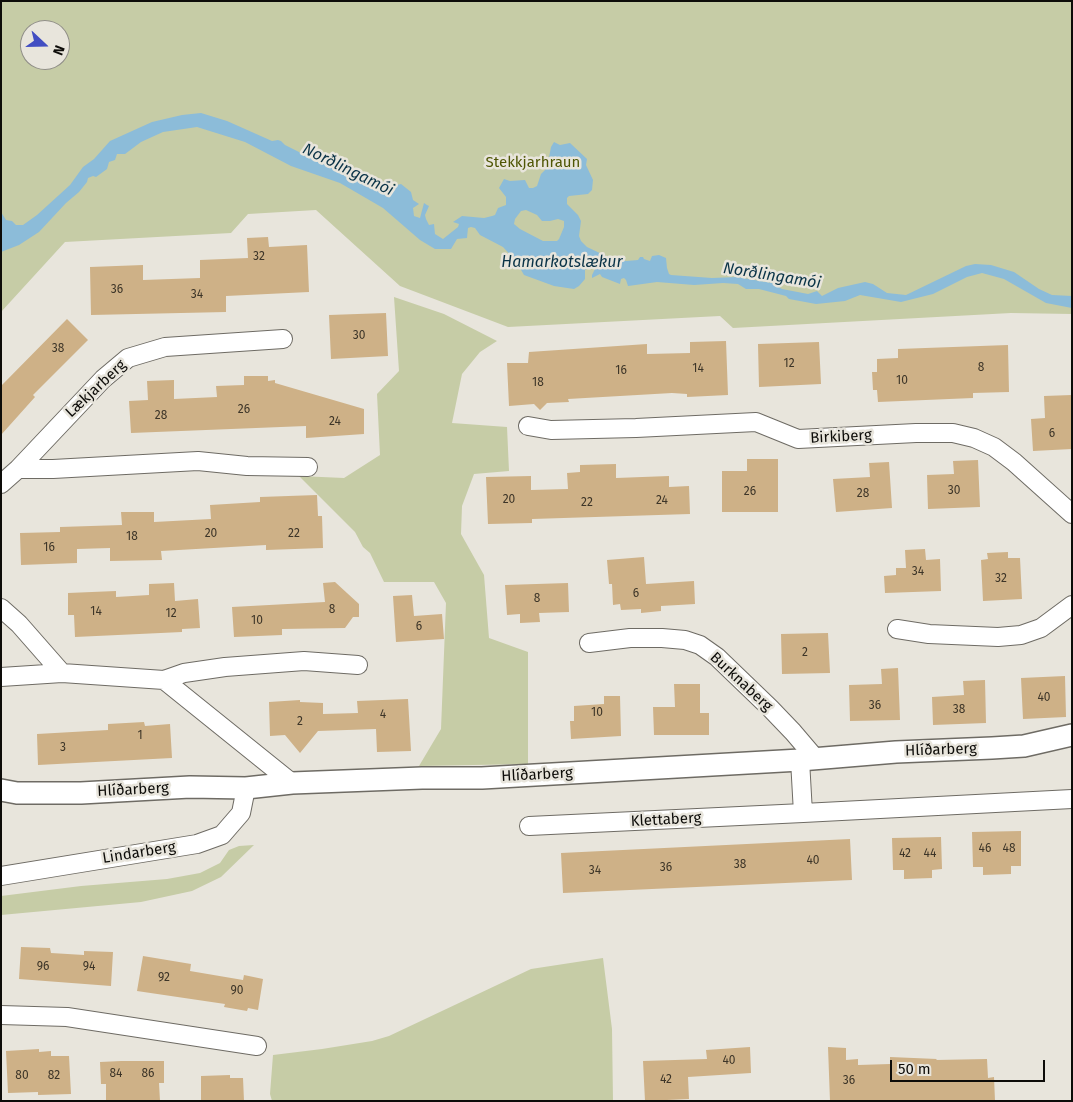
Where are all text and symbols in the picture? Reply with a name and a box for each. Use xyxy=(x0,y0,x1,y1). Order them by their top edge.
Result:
north arrow xyxy=(20,20,70,70)
text: N xyxy=(49,43,68,58)
water label: Norðlingamói xyxy=(299,140,397,200)
park label: Stekkjarhraun xyxy=(486,154,580,172)
house number: 32 xyxy=(253,250,265,264)
water label: Hamarkotslækur xyxy=(501,253,623,273)
water label: Norðlingamói xyxy=(722,259,822,293)
house number: 36 xyxy=(111,283,123,297)
house number: 34 xyxy=(191,288,203,302)
house number: 30 xyxy=(353,329,365,343)
house number: 38 xyxy=(52,342,64,356)
street label: Lækjarberg xyxy=(62,356,130,422)
house number: 12 xyxy=(783,357,795,371)
house number: 8 xyxy=(978,361,984,375)
house number: 14 xyxy=(692,362,704,376)
house number: 16 xyxy=(615,364,627,378)
house number: 10 xyxy=(896,374,908,388)
house number: 18 xyxy=(532,376,544,390)
house number: 26 xyxy=(238,403,250,417)
house number: 28 xyxy=(155,409,167,423)
house number: 24 xyxy=(329,415,341,429)
street label: Birkiberg xyxy=(810,426,872,448)
house number: 6 xyxy=(1049,427,1055,441)
house number: 30 xyxy=(948,484,960,498)
house number: 26 xyxy=(744,485,756,499)
house number: 28 xyxy=(857,487,869,501)
house number: 20 xyxy=(503,493,515,507)
house number: 24 xyxy=(656,494,668,508)
house number: 22 xyxy=(581,496,593,510)
house number: 20 xyxy=(205,527,217,541)
house number: 22 xyxy=(288,527,300,541)
house number: 18 xyxy=(126,530,138,544)
house number: 16 xyxy=(43,541,55,555)
house number: 34 xyxy=(912,565,924,579)
house number: 32 xyxy=(995,572,1007,586)
house number: 6 xyxy=(633,587,639,601)
house number: 8 xyxy=(534,592,540,606)
house number: 8 xyxy=(329,603,335,617)
house number: 14 xyxy=(90,605,102,619)
house number: 12 xyxy=(165,607,177,621)
house number: 10 xyxy=(251,614,263,628)
house number: 6 xyxy=(416,620,422,634)
house number: 2 xyxy=(802,646,808,660)
street label: Burknaberg xyxy=(706,649,776,715)
house number: 40 xyxy=(1037,691,1051,705)
house number: 36 xyxy=(869,699,881,713)
house number: 38 xyxy=(953,703,965,717)
house number: 10 xyxy=(591,706,603,720)
house number: 4 xyxy=(380,708,386,722)
house number: 2 xyxy=(297,715,303,729)
house number: 1 xyxy=(137,729,143,743)
street label: Hlíðarberg xyxy=(905,740,977,760)
house number: 3 xyxy=(60,741,66,755)
street label: Hlíðarberg xyxy=(501,764,573,786)
street label: Hlíðarberg xyxy=(97,779,169,801)
street label: Klettaberg xyxy=(630,809,702,831)
street label: Lindarberg xyxy=(101,838,177,868)
house number: 46 xyxy=(979,842,991,856)
house number: 48 xyxy=(1003,842,1015,856)
house number: 42 xyxy=(899,847,911,861)
house number: 44 xyxy=(924,847,936,861)
house number: 40 xyxy=(806,854,820,868)
house number: 38 xyxy=(734,858,746,872)
house number: 36 xyxy=(660,861,672,875)
house number: 34 xyxy=(589,864,601,878)
house number: 96 xyxy=(37,960,49,974)
house number: 94 xyxy=(83,960,95,974)
house number: 92 xyxy=(158,971,170,985)
house number: 90 xyxy=(231,984,243,998)
scale bar xyxy=(893,1050,1048,1082)
house number: 40 xyxy=(722,1054,736,1068)
text: 50 m xyxy=(898,1060,931,1078)
house number: 84 xyxy=(110,1067,122,1081)
house number: 86 xyxy=(141,1067,155,1081)
house number: 80 xyxy=(15,1069,29,1083)
house number: 82 xyxy=(48,1069,60,1083)
house number: 42 xyxy=(660,1073,672,1087)
house number: 36 xyxy=(843,1074,855,1088)

